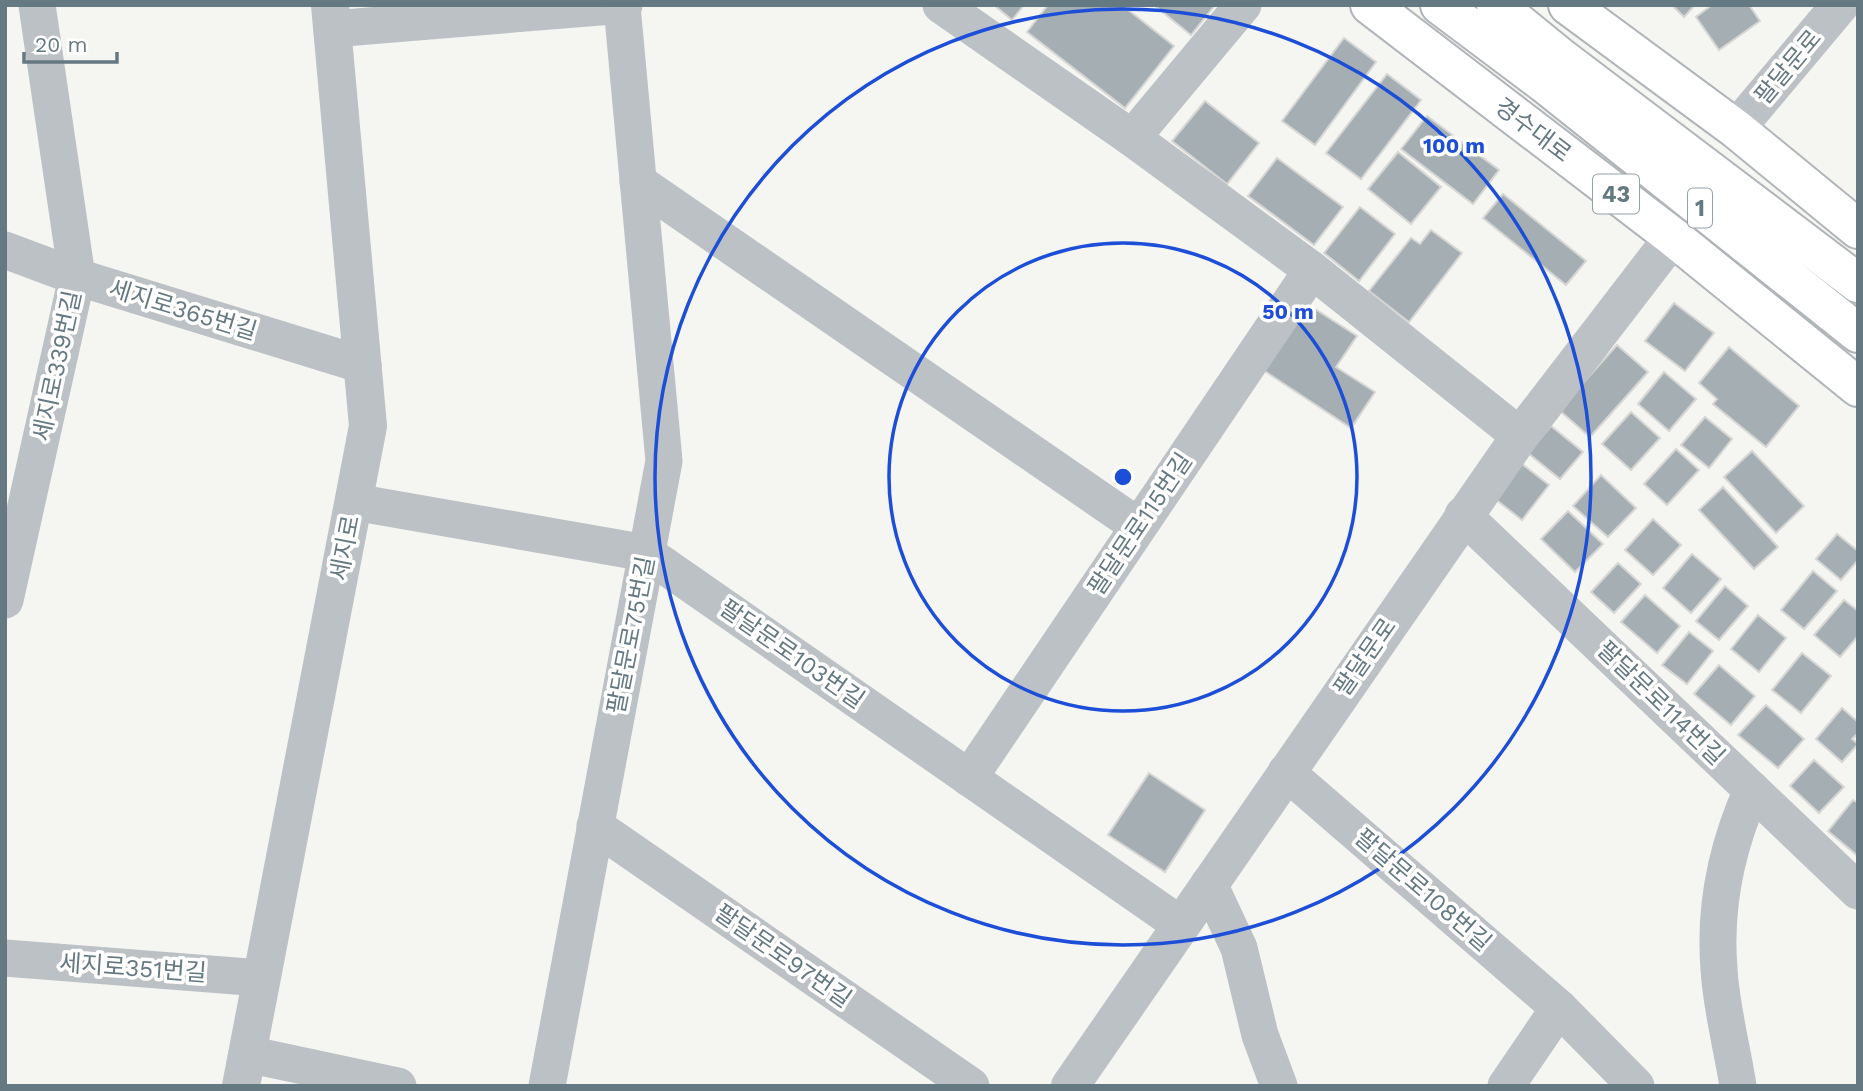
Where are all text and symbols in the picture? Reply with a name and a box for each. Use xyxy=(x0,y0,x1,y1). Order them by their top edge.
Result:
scale bar xyxy=(24,21,117,65)
street label: 팔달문로 xyxy=(1749,24,1827,110)
text: 20 m xyxy=(35,32,87,57)
street label: 경수대로 xyxy=(1489,92,1577,168)
text: 100 m xyxy=(1423,133,1485,158)
road number: 43 xyxy=(1593,174,1639,214)
road number: 1 xyxy=(1688,188,1712,228)
street label: 세지로365번길 xyxy=(106,274,260,346)
street label: 세지로339번길 xyxy=(27,288,87,444)
text: 50 m xyxy=(1262,299,1314,324)
street label: 팔달문로115번길 xyxy=(1082,448,1198,600)
centre of rings xyxy=(1111,465,1135,489)
street label: 세지로 xyxy=(325,513,365,583)
street label: 팔달문로75번길 xyxy=(602,554,660,716)
street label: 팔달문로103번길 xyxy=(714,594,870,714)
street label: 팔달문로 xyxy=(1328,613,1402,701)
street label: 팔달문로114번길 xyxy=(1592,635,1730,771)
street label: 팔달문로108번길 xyxy=(1349,823,1497,957)
street label: 팔달문로97번길 xyxy=(709,899,857,1013)
street label: 세지로351번길 xyxy=(58,949,208,987)

